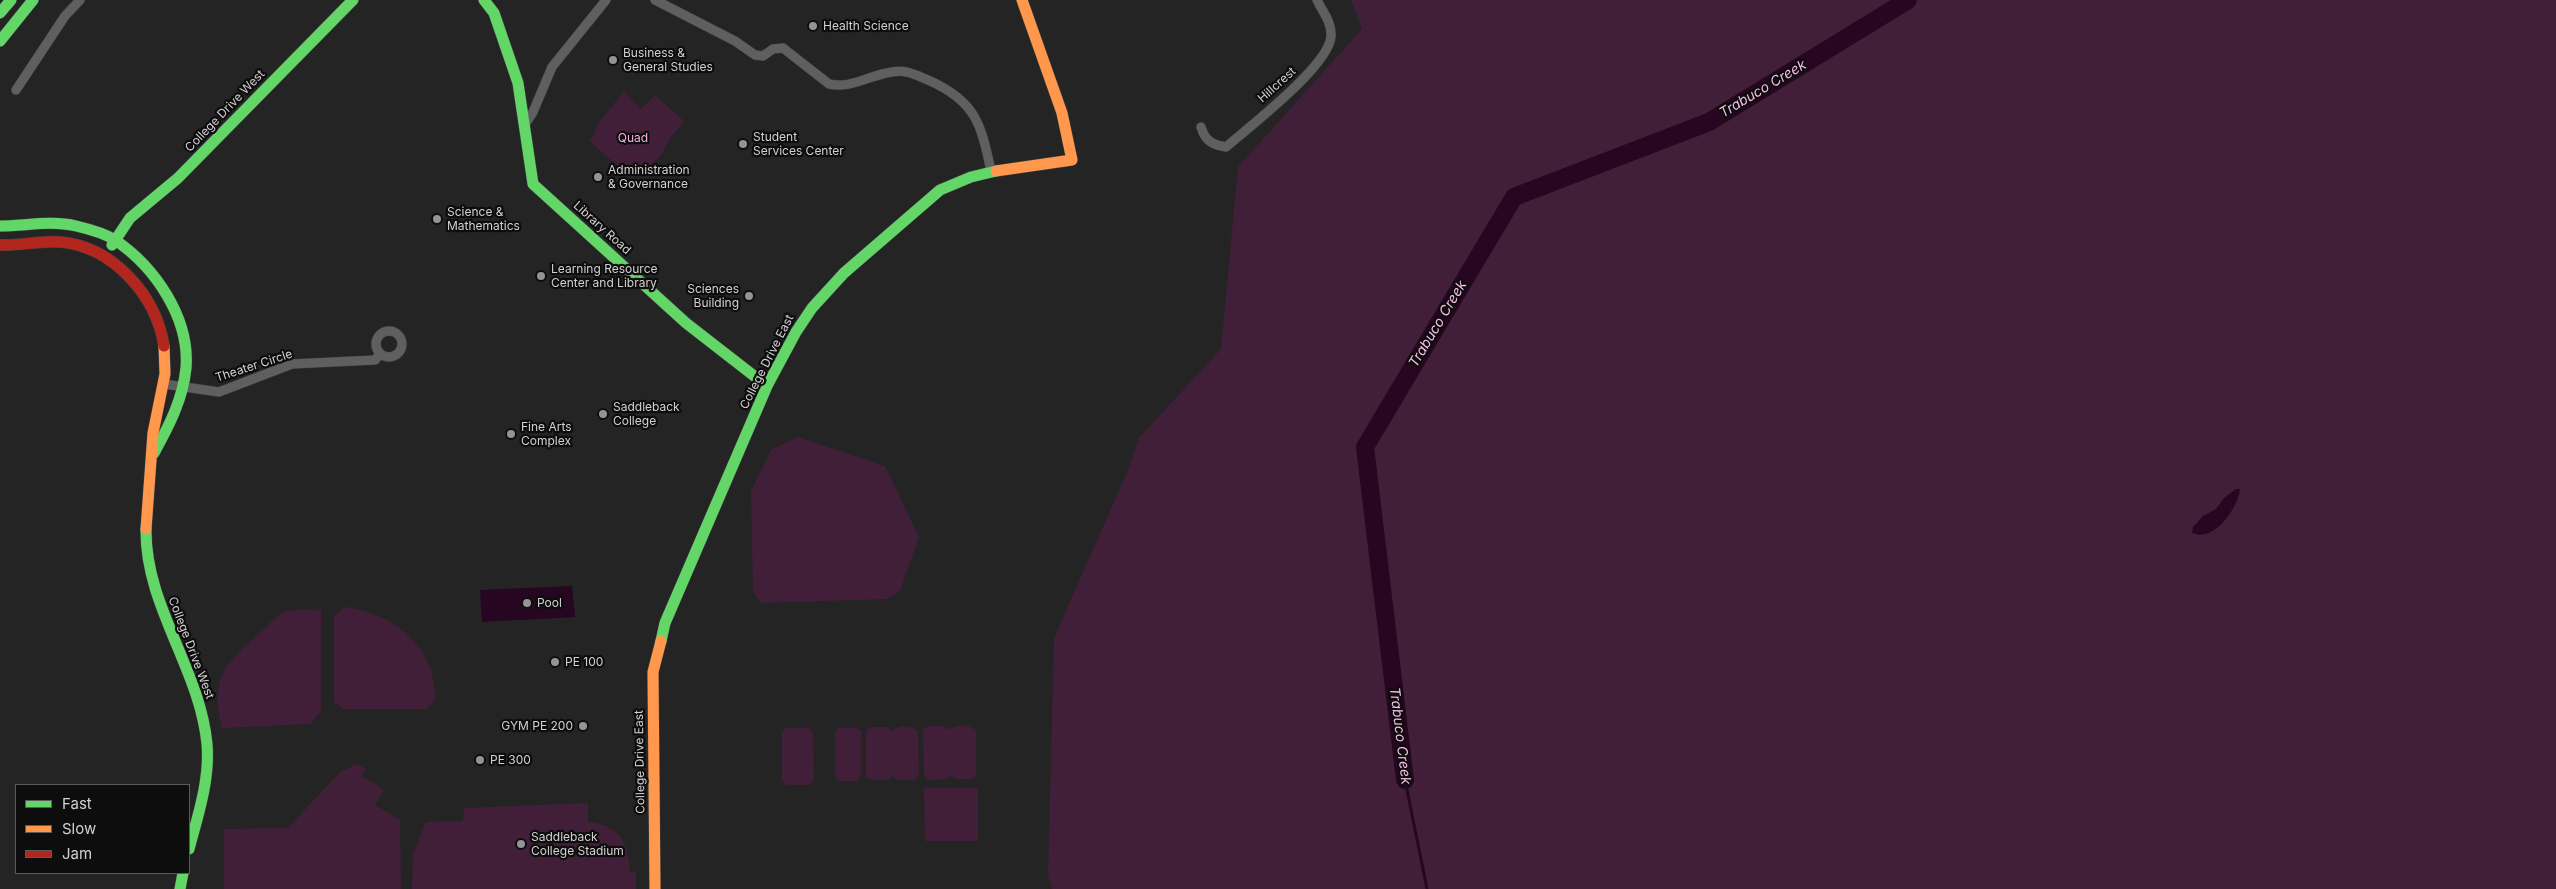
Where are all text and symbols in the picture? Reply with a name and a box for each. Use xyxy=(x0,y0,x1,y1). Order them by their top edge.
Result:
place label: Health Science xyxy=(823,19,909,33)
marker: Health Science xyxy=(807,20,819,32)
place label: Business & General Studies xyxy=(623,46,713,74)
marker: Business & General Studies xyxy=(607,54,619,66)
water label: Trabuco Creek xyxy=(1717,57,1809,121)
street label: Hillcrest xyxy=(1255,64,1299,106)
street label: College Drive West xyxy=(182,67,268,155)
place label: Student Services Center xyxy=(753,130,844,158)
park label: Quad xyxy=(618,131,648,145)
marker: Student Services Center xyxy=(737,138,749,150)
place label: Administration & Governance xyxy=(608,163,690,191)
marker: Administration & Governance xyxy=(592,171,604,183)
street label: Library Road xyxy=(570,199,634,257)
place label: Science & Mathematics xyxy=(447,205,520,233)
marker: Science & Mathematics xyxy=(431,213,443,225)
place label: Learning Resource Center and Library xyxy=(551,262,658,290)
marker: Learning Resource Center and Library xyxy=(535,270,547,282)
water label: Trabuco Creek xyxy=(1406,278,1470,370)
place label: Sciences Building xyxy=(687,282,739,310)
marker: Sciences Building xyxy=(743,290,755,302)
street label: College Drive East xyxy=(737,312,797,412)
street label: Theater Circle xyxy=(214,347,294,385)
place label: Saddleback College xyxy=(613,400,680,428)
marker: Saddleback College xyxy=(597,408,609,420)
place label: Fine Arts Complex xyxy=(521,420,572,448)
marker: Fine Arts Complex xyxy=(505,428,517,440)
street label: College Drive West xyxy=(165,595,217,701)
place label: Pool xyxy=(537,596,562,610)
marker: Pool xyxy=(521,597,533,609)
place label: PE 100 xyxy=(565,655,603,669)
marker: PE 100 xyxy=(549,656,561,668)
water label: Trabuco Creek xyxy=(1386,686,1414,786)
street label: College Drive East xyxy=(632,710,648,814)
place label: GYM PE 200 xyxy=(501,719,573,733)
marker: GYM PE 200 xyxy=(577,720,589,732)
place label: PE 300 xyxy=(490,753,531,767)
marker: PE 300 xyxy=(474,754,486,766)
legend xyxy=(15,784,190,874)
text: Fast xyxy=(62,794,92,813)
text: Slow xyxy=(62,819,96,838)
place label: Saddleback College Stadium xyxy=(531,830,624,858)
marker: Saddleback College Stadium xyxy=(515,838,527,850)
text: Jam xyxy=(62,844,92,863)

